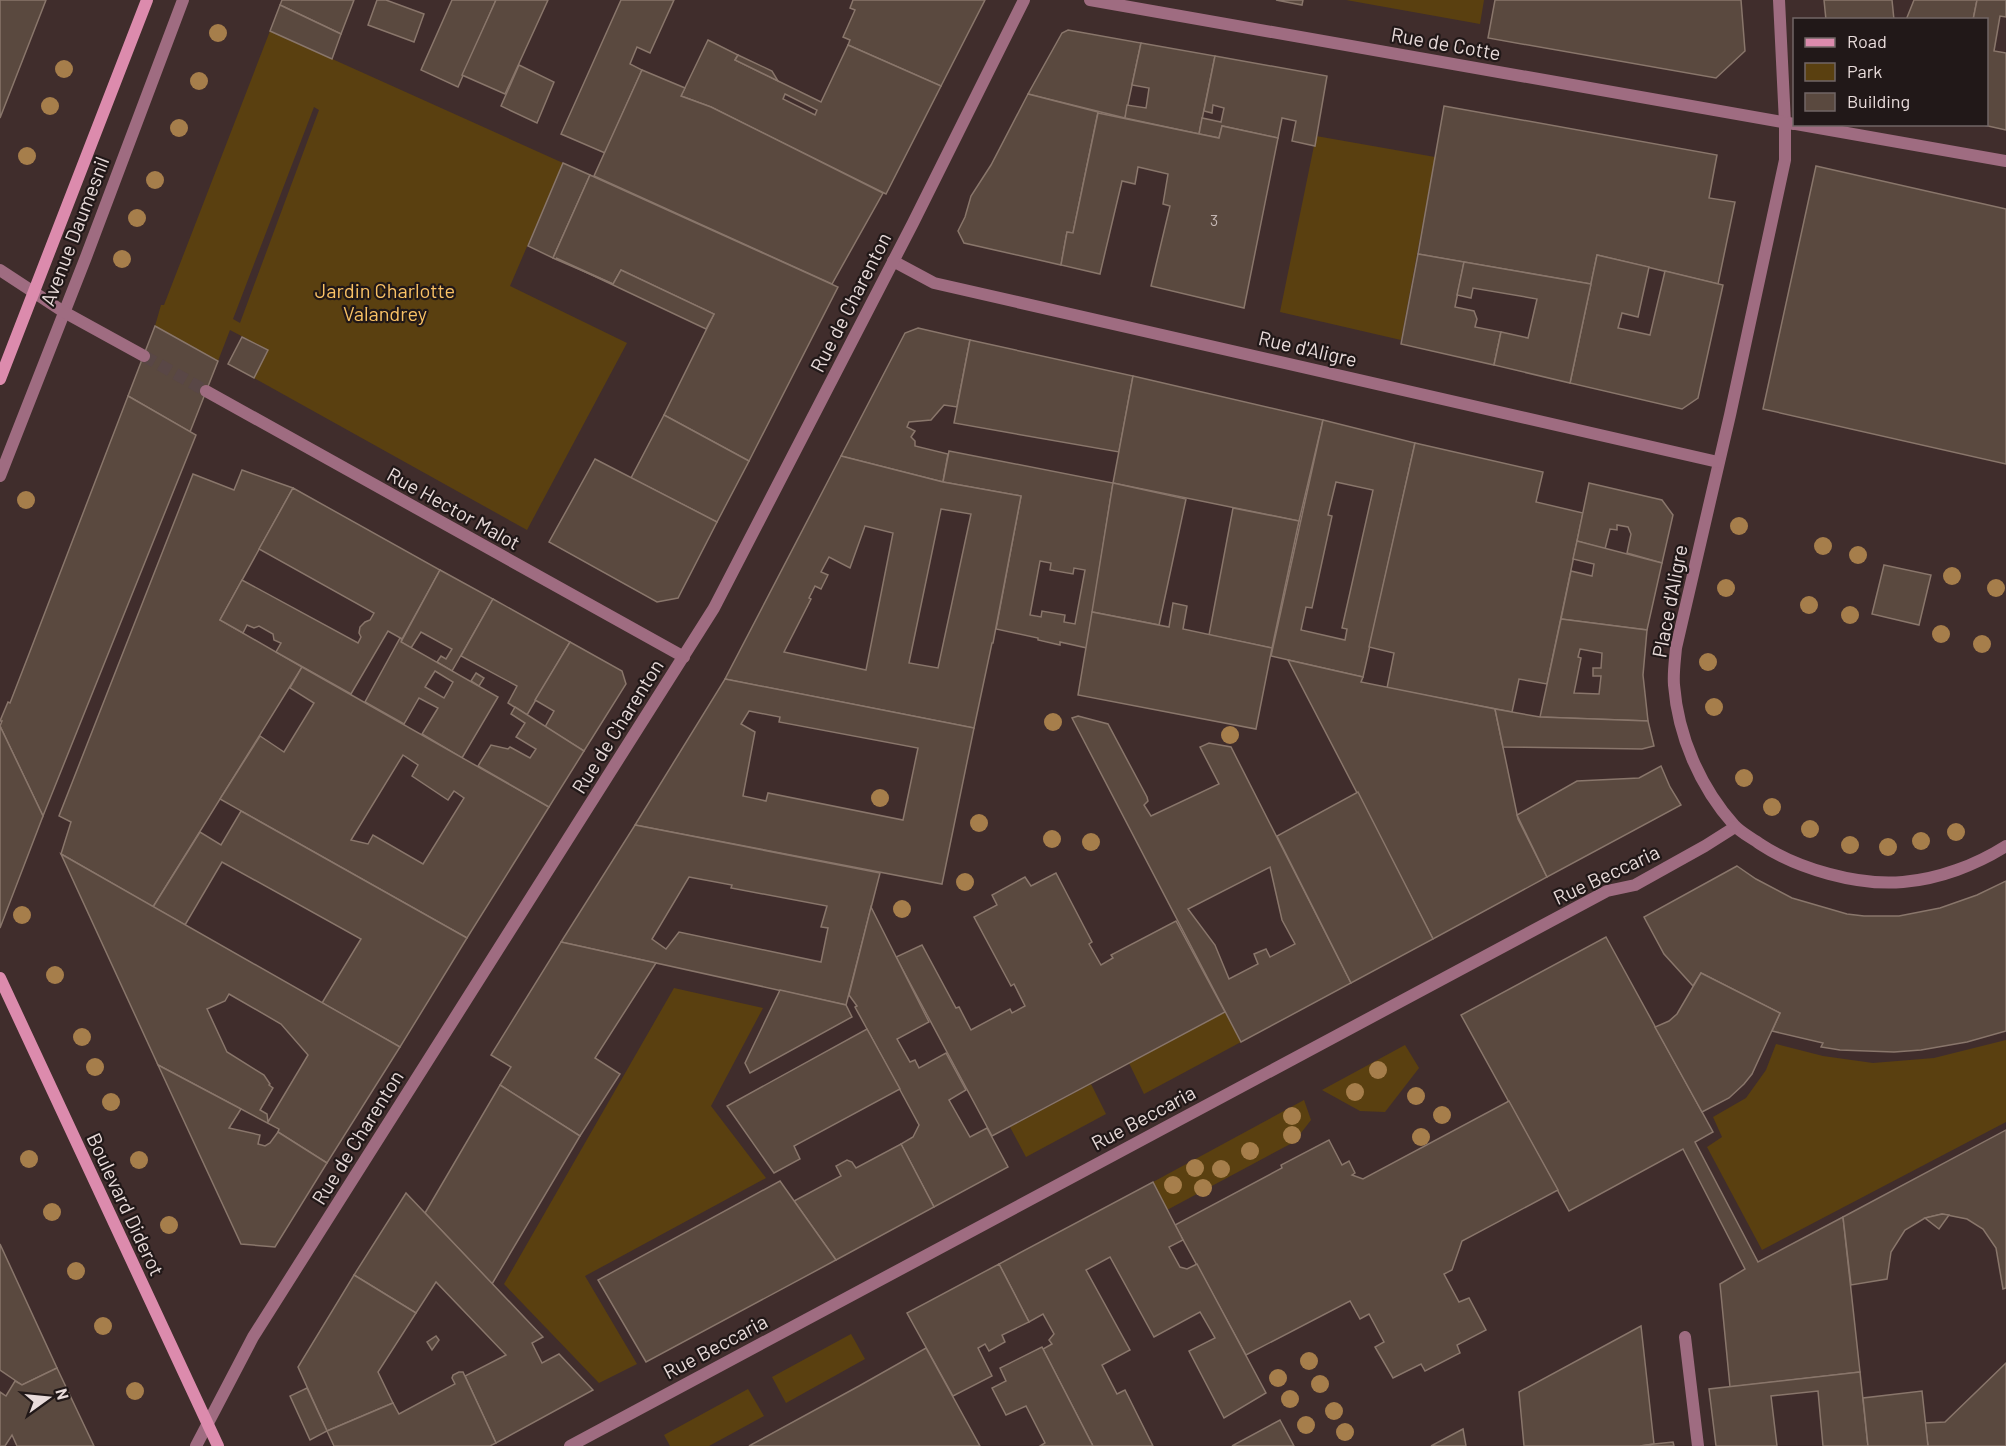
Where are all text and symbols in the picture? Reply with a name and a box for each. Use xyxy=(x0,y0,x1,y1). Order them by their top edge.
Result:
legend xyxy=(1793,18,1988,126)
street label: Rue de Cotte xyxy=(1389,22,1503,64)
text: Road xyxy=(1847,30,1887,52)
text: Park xyxy=(1847,60,1882,82)
text: Building xyxy=(1847,90,1910,112)
street label: Avenue Daumesnil xyxy=(35,153,113,309)
house number: 3 xyxy=(1210,210,1218,229)
street label: Rue de Charenton xyxy=(804,228,896,376)
park label: Jardin Charlotte Valandrey xyxy=(315,278,455,325)
street label: Rue d'Aligre xyxy=(1256,325,1360,371)
street label: Rue Hector Malot xyxy=(383,462,525,554)
street label: Place d'Aligre xyxy=(1646,543,1692,659)
street label: Rue de Charenton xyxy=(566,655,668,797)
street label: Rue Beccaria xyxy=(1549,839,1663,909)
street label: Rue de Charenton xyxy=(306,1066,408,1208)
street label: Rue Beccaria xyxy=(1087,1080,1199,1154)
street label: Boulevard Diderot xyxy=(82,1129,170,1279)
street label: Rue Beccaria xyxy=(659,1309,771,1383)
north arrow xyxy=(18,1368,78,1428)
text: N xyxy=(52,1386,74,1402)

